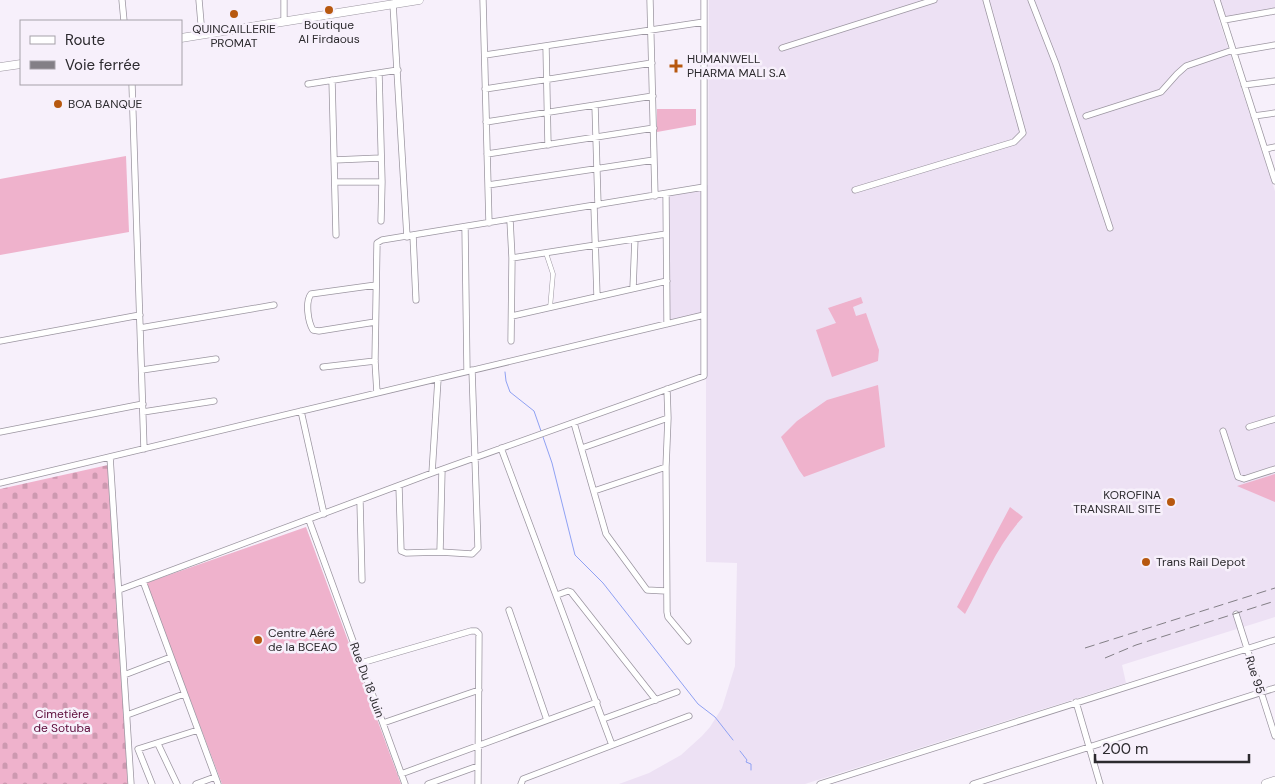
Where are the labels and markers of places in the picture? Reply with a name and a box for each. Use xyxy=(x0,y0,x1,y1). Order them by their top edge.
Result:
marker: Boutique Al Firdaous xyxy=(323,4,335,16)
marker: QUINCAILLERIE PROMAT xyxy=(228,8,240,20)
place label: Boutique Al Firdaous xyxy=(298,17,360,47)
place label: QUINCAILLERIE PROMAT xyxy=(192,21,276,51)
place label: HUMANWELL PHARMA MALI S.A xyxy=(687,51,786,81)
marker: HUMANWELL PHARMA MALI S.A xyxy=(669,59,683,73)
place label: BOA BANQUE xyxy=(68,96,143,112)
marker: BOA BANQUE xyxy=(52,98,64,110)
place label: KOROFINA TRANSRAIL SITE xyxy=(1073,487,1161,517)
marker: KOROFINA TRANSRAIL SITE xyxy=(1165,496,1177,508)
place label: Trans Rail Depot xyxy=(1156,554,1246,570)
marker: Trans Rail Depot xyxy=(1140,556,1152,568)
place label: Centre Aéré de la BCEAO xyxy=(268,625,337,655)
marker: Centre Aéré de la BCEAO xyxy=(252,634,264,646)

